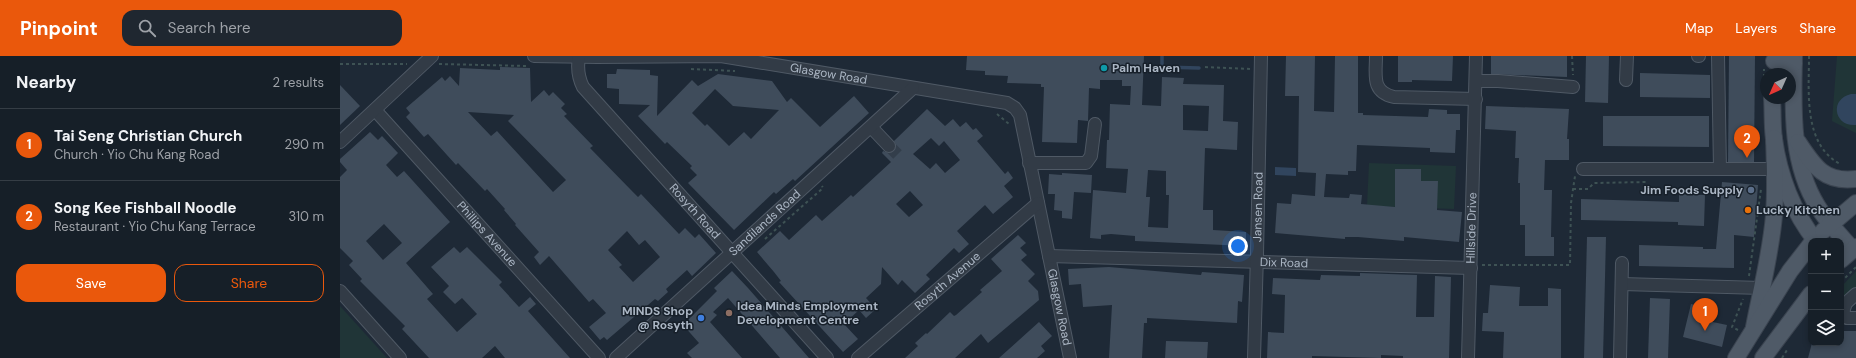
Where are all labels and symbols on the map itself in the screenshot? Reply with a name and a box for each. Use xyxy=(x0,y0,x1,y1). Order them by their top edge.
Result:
street label: Glasgow Road xyxy=(789,59,868,88)
place label: Palm Haven xyxy=(1112,60,1180,76)
marker: Palm Haven xyxy=(1099,63,1109,73)
north arrow xyxy=(1760,68,1796,104)
pin: 2 xyxy=(1734,125,1760,158)
street label: Jansen Road xyxy=(1249,172,1267,242)
street label: Rosyth Road xyxy=(666,180,724,242)
place label: Jim Foods Supply xyxy=(1640,182,1744,198)
marker: Jim Foods Supply xyxy=(1746,185,1756,195)
street label: Sandilands Road xyxy=(725,186,804,260)
street label: Hillside Drive xyxy=(1462,192,1480,264)
street label: Phillips Avenue xyxy=(453,198,521,270)
place label: Lucky Kitchen xyxy=(1756,202,1840,218)
marker: Lucky Kitchen xyxy=(1743,205,1753,215)
your location xyxy=(1228,236,1248,256)
street label: Rosyth Avenue xyxy=(911,248,984,314)
street label: Dix Road xyxy=(1260,254,1308,271)
street label: Glasgow Road xyxy=(1044,267,1075,347)
place label: Idea Minds Employment Development Centre xyxy=(737,298,878,328)
pin: 1 xyxy=(1692,298,1718,331)
place label: MINDS Shop @ Rosyth xyxy=(622,303,693,333)
marker: Idea Minds Employment Development Centre xyxy=(724,308,734,318)
marker: MINDS Shop @ Rosyth xyxy=(696,313,706,323)

